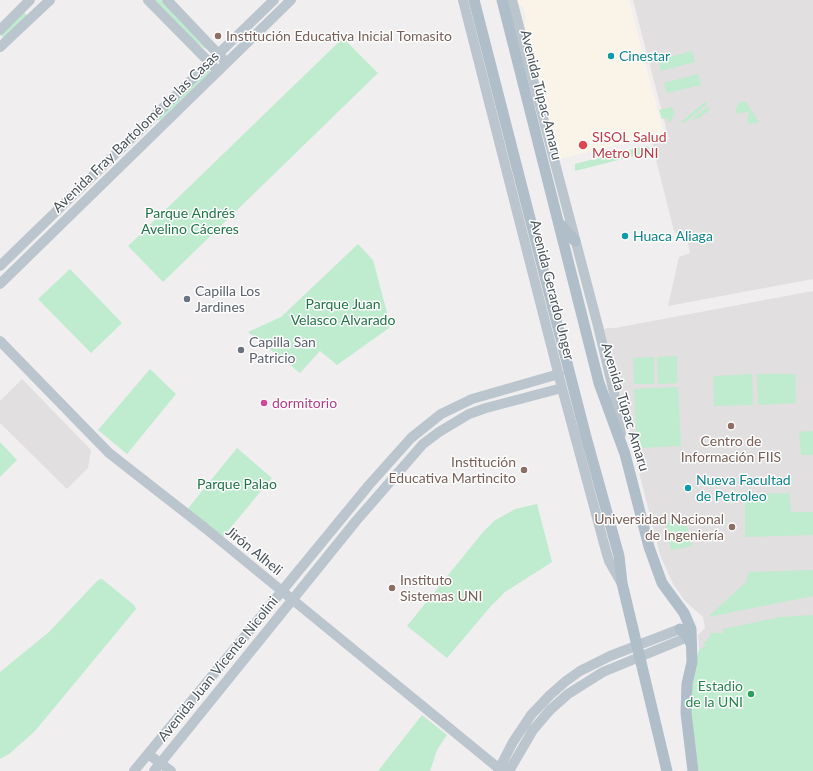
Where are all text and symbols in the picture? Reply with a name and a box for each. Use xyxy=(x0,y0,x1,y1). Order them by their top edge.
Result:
place label: Institución Educativa Inicial Tomasito xyxy=(226,28,452,44)
street label: Avenida Túpac Amaru xyxy=(517,28,565,162)
marker: Institución Educativa Inicial Tomasito xyxy=(213,31,223,41)
street label: Avenida Fray Bartolomé de las Casas xyxy=(49,48,223,216)
place label: Cinestar xyxy=(619,48,670,64)
marker: Cinestar xyxy=(606,51,616,61)
place label: SISOL Salud Metro UNI xyxy=(592,129,666,162)
marker: SISOL Salud Metro UNI xyxy=(577,139,589,151)
park label: Parque Andrés Avelino Cáceres xyxy=(141,205,239,238)
street label: Avenida Gerardo Unger xyxy=(526,218,578,362)
place label: Huaca Aliaga xyxy=(633,228,713,244)
marker: Huaca Aliaga xyxy=(620,231,630,241)
place label: Capilla Los Jardines xyxy=(195,283,260,316)
marker: Capilla Los Jardines xyxy=(182,294,192,304)
park label: Parque Juan Velasco Alvarado xyxy=(291,296,395,328)
place label: Capilla San Patricio xyxy=(249,334,316,366)
street label: Avenida Túpac Amaru xyxy=(597,341,653,473)
marker: Capilla San Patricio xyxy=(236,345,246,355)
place label: dormitorio xyxy=(272,395,337,411)
marker: dormitorio xyxy=(259,398,269,408)
marker: Centro de Información FIIS xyxy=(726,421,736,431)
place label: Centro de Información FIIS xyxy=(681,433,781,466)
place label: Institución Educativa Martincito xyxy=(389,454,516,486)
marker: Institución Educativa Martincito xyxy=(519,465,529,475)
place label: Nueva Facultad de Petroleo xyxy=(696,472,791,504)
park label: Parque Palao xyxy=(197,476,277,492)
marker: Nueva Facultad de Petroleo xyxy=(683,483,693,493)
place label: Universidad Nacional de Ingeniería xyxy=(594,511,724,544)
marker: Universidad Nacional de Ingeniería xyxy=(727,522,737,532)
street label: Jirón Alheli xyxy=(222,523,286,579)
place label: Instituto Sistemas UNI xyxy=(400,572,482,604)
marker: Instituto Sistemas UNI xyxy=(387,583,397,593)
street label: Avenida Juan Vicente Nicolini xyxy=(154,593,282,745)
place label: Estadio de la UNI xyxy=(685,678,743,710)
marker: Estadio de la UNI xyxy=(746,689,756,699)

